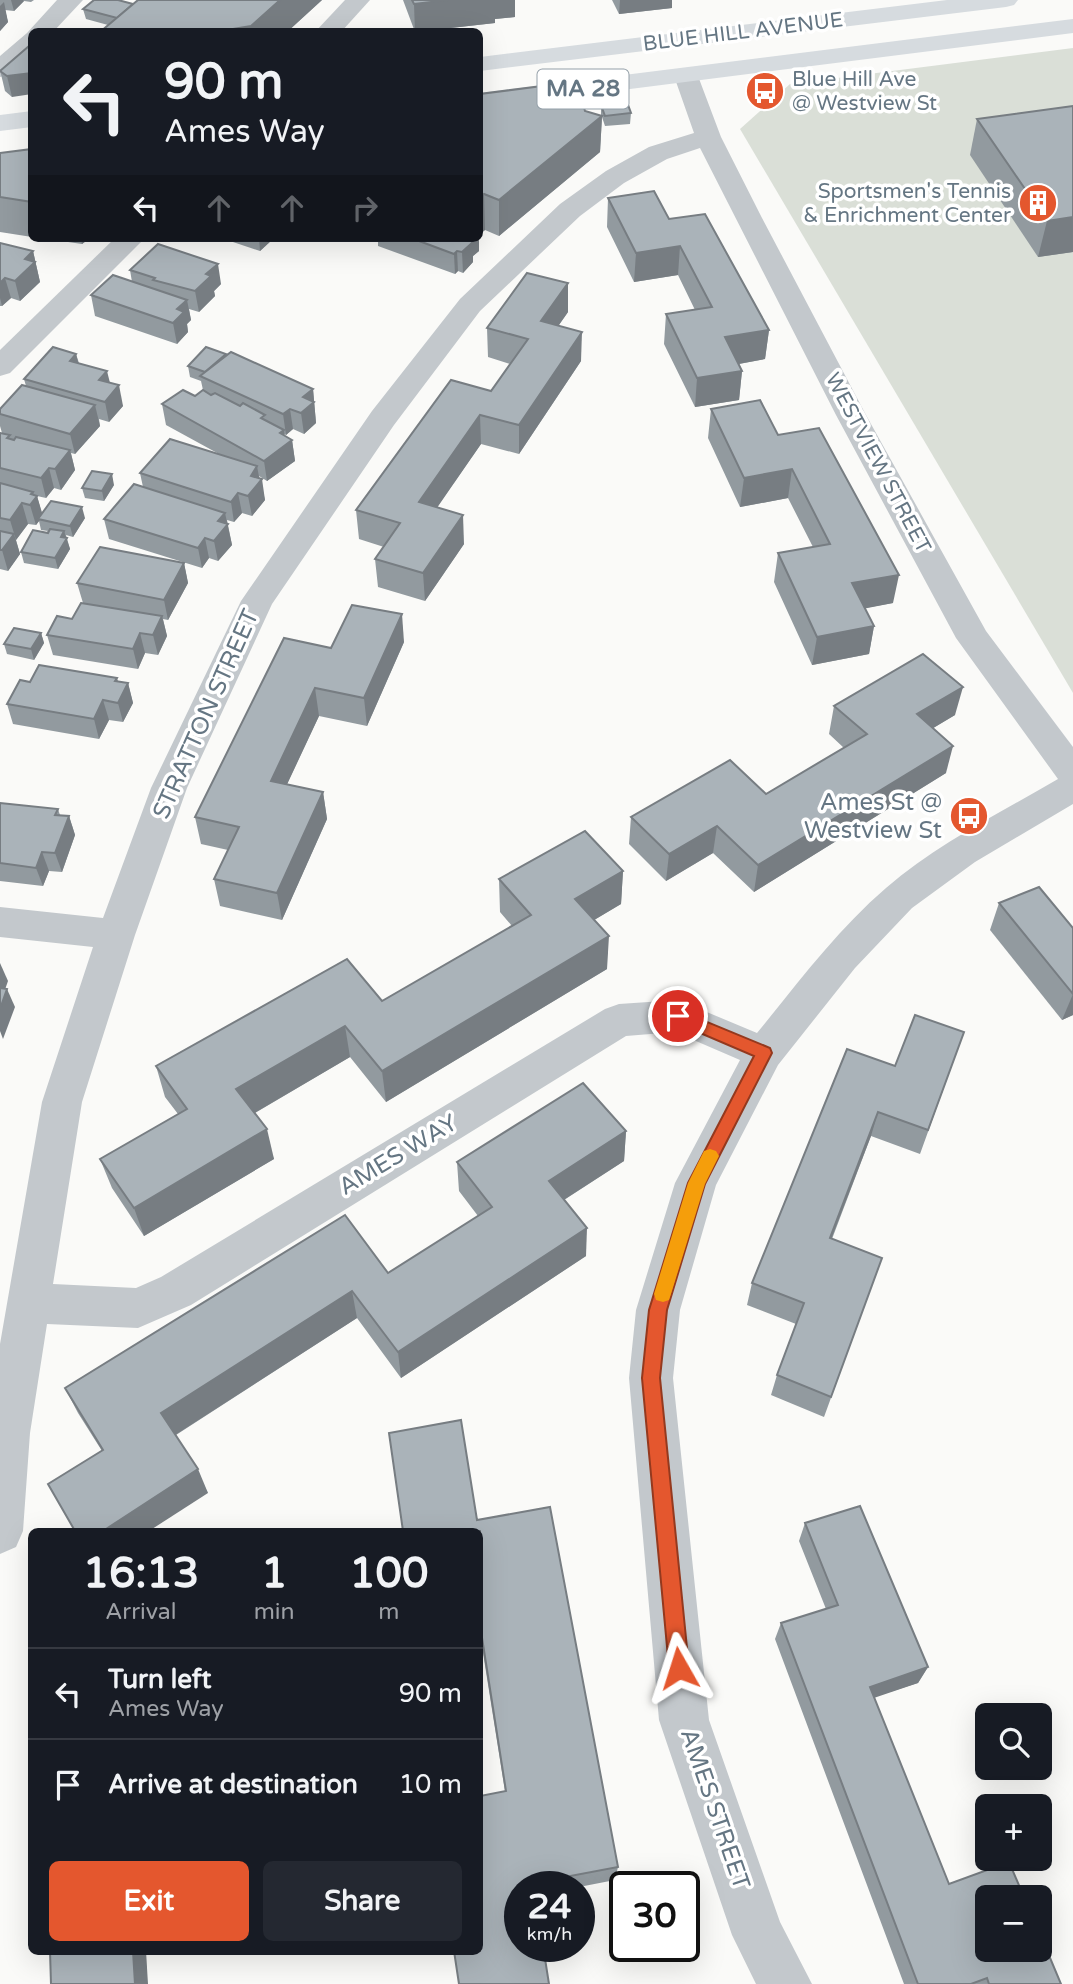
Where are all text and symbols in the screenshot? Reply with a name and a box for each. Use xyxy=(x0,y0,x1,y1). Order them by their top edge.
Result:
street label: BLUE HILL AVENUE xyxy=(642,7,844,57)
text: 90 m xyxy=(164,53,283,112)
icon: left xyxy=(49,56,140,147)
place label: Blue Hill Ave @ Westview St xyxy=(792,67,937,116)
road number: MA 28 xyxy=(538,69,628,108)
bus stop icon: Blue Hill Ave @ Westview St xyxy=(744,70,786,112)
text: Ames Way xyxy=(164,113,325,151)
place label: Sportsmen's Tennis & Enrichment Center xyxy=(803,179,1011,228)
building icon: Sportsmen's Tennis & Enrichment Center xyxy=(1017,182,1059,224)
icon: left xyxy=(127,189,165,227)
icon: ahead xyxy=(200,189,238,227)
icon: ahead xyxy=(273,189,311,227)
icon: right xyxy=(346,189,384,227)
street label: WESTVIEW STREET xyxy=(820,369,936,558)
street label: STRATTON STREET xyxy=(147,604,265,823)
place label: Ames St @ Westview St xyxy=(804,788,942,845)
bus stop icon: Ames St @ Westview St xyxy=(948,795,990,837)
pin xyxy=(648,986,708,1046)
icon: arrive xyxy=(659,997,697,1035)
street label: AMES WAY xyxy=(333,1108,463,1202)
text: 16:13 xyxy=(83,1548,199,1599)
text: 1 xyxy=(261,1548,287,1599)
text: 100 xyxy=(349,1548,428,1599)
text: Arrival xyxy=(105,1598,176,1626)
text: min xyxy=(254,1598,295,1626)
text: m xyxy=(378,1598,399,1626)
position arrow xyxy=(642,1631,716,1705)
text: Turn left xyxy=(108,1664,211,1695)
icon: left xyxy=(49,1675,87,1713)
text: 90 m xyxy=(399,1678,462,1709)
text: Ames Way xyxy=(108,1695,224,1723)
map controls xyxy=(975,1703,1052,1962)
button: search xyxy=(975,1703,1052,1780)
street label: AMES STREET xyxy=(674,1725,756,1894)
icon: arrive xyxy=(49,1766,87,1804)
text: Arrive at destination xyxy=(108,1769,358,1800)
text: 10 m xyxy=(399,1769,462,1800)
button: + xyxy=(975,1794,1052,1871)
button: Exit xyxy=(49,1861,249,1941)
button: Share xyxy=(263,1861,462,1941)
speed limit sign: 30 xyxy=(609,1871,700,1962)
button: − xyxy=(975,1885,1052,1962)
text: 24 xyxy=(528,1886,571,1928)
text: km/h xyxy=(527,1923,572,1945)

